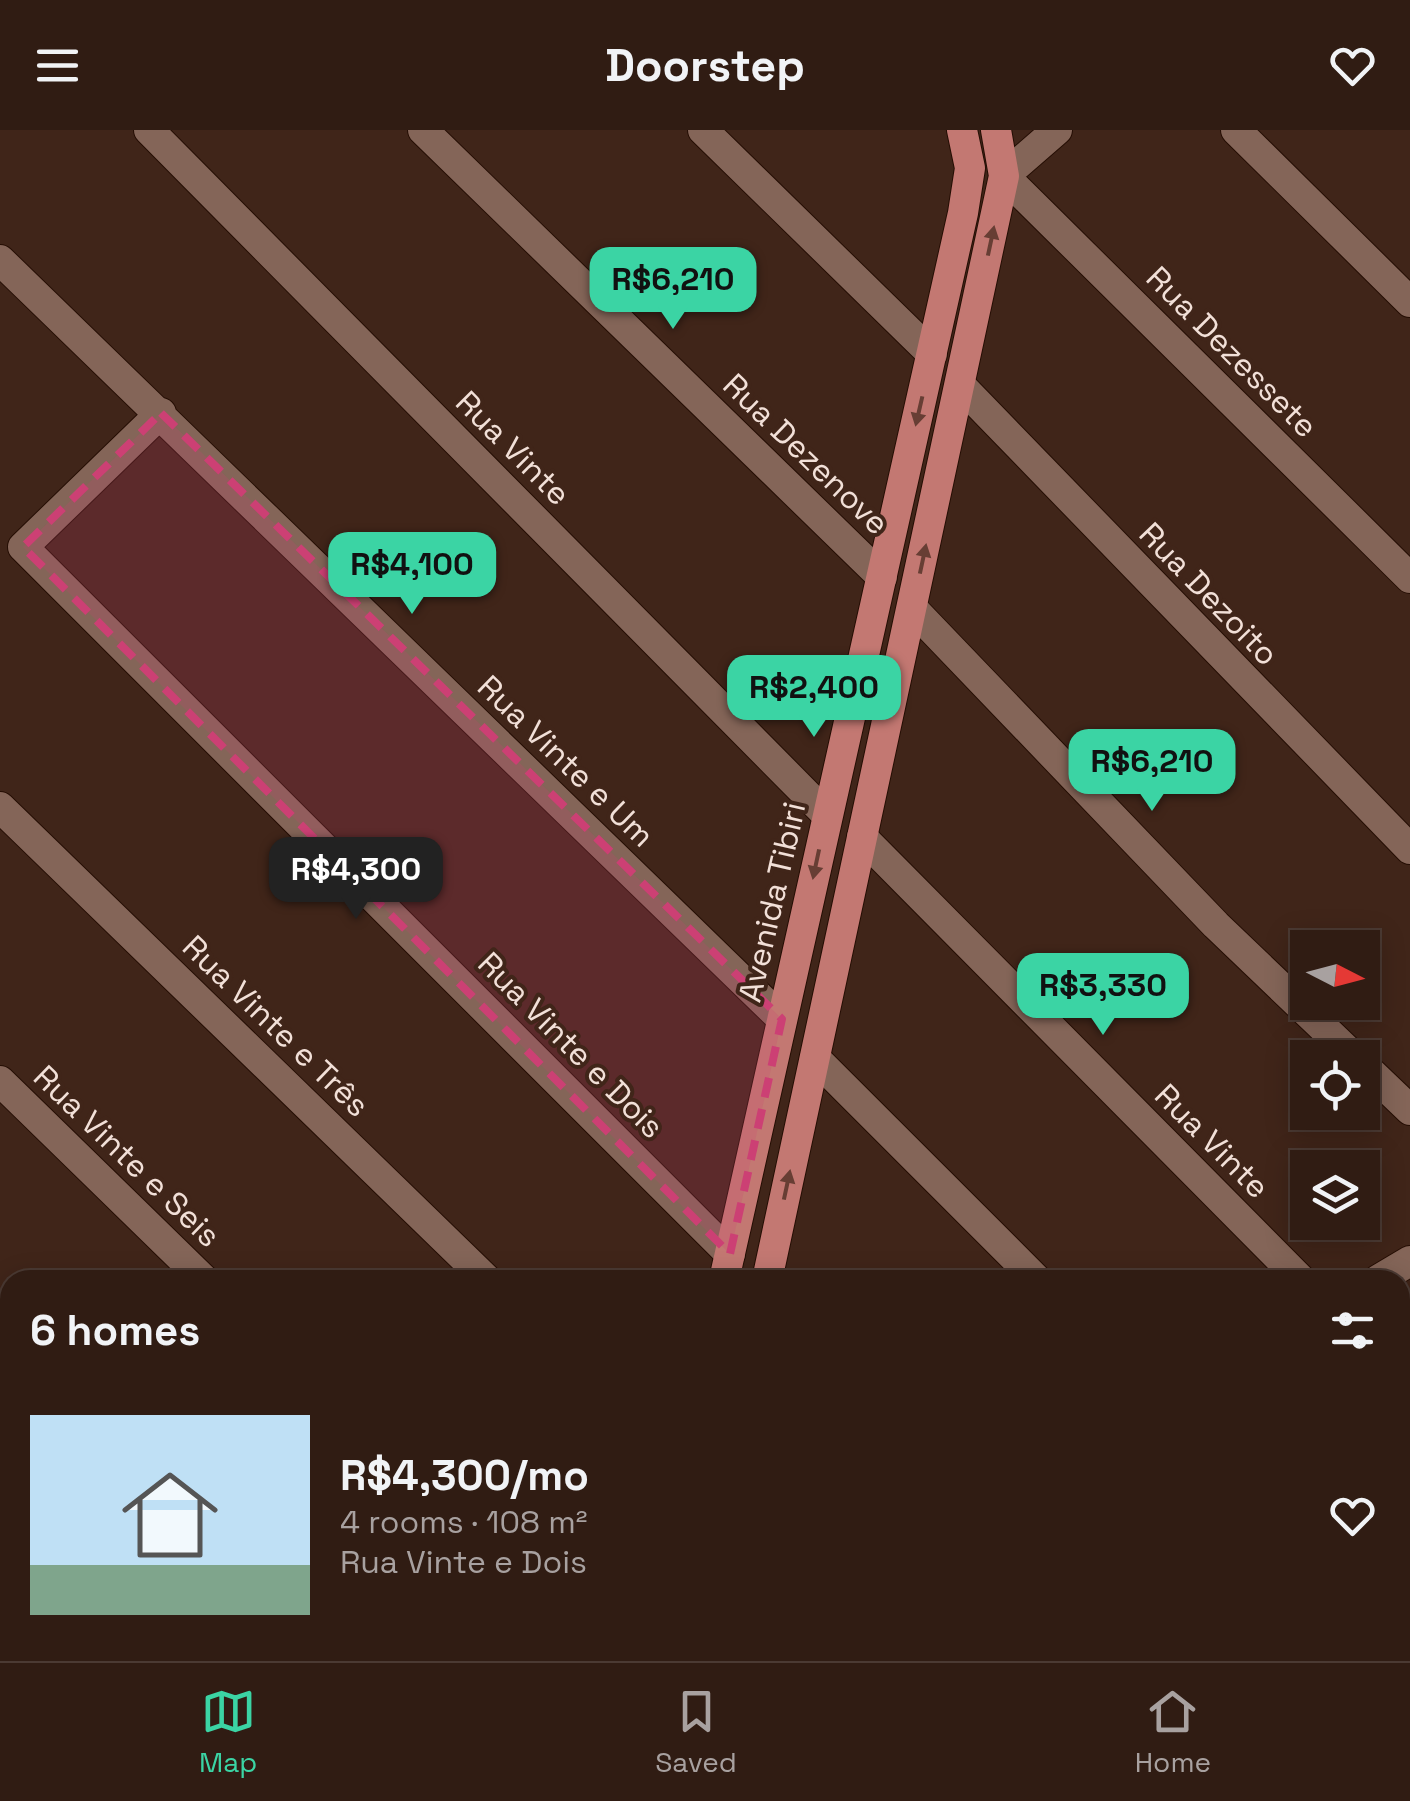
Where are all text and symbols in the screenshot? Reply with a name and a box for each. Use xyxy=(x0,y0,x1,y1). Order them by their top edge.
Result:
text: Doorstep xyxy=(605,37,805,94)
icon: menu xyxy=(30,38,85,93)
icon: heart xyxy=(1325,38,1380,93)
one-way arrow xyxy=(983,226,999,257)
pin: R$6,210 xyxy=(581,247,765,332)
street label: Rua Dezessete xyxy=(1138,258,1326,446)
text: R$6,210 xyxy=(612,259,734,299)
street label: Rua Dezenove xyxy=(715,365,897,543)
street label: Rua Vinte xyxy=(447,382,579,514)
one-way arrow xyxy=(911,396,926,427)
street label: Rua Dezoito xyxy=(1131,514,1287,674)
pin: R$4,100 xyxy=(320,532,504,617)
one-way arrow xyxy=(915,543,931,574)
text: R$4,100 xyxy=(350,544,474,584)
pin: R$2,400 xyxy=(722,655,906,740)
street label: Rua Vinte e Um xyxy=(469,667,663,855)
text: R$2,400 xyxy=(749,667,879,707)
pin: R$6,210 xyxy=(1060,729,1244,814)
text: R$6,210 xyxy=(1091,741,1213,781)
street label: Avenida Tibiri xyxy=(730,798,814,1006)
pin: R$4,300 xyxy=(264,837,448,922)
text: R$4,300 xyxy=(291,849,421,889)
one-way arrow xyxy=(808,849,823,880)
street label: Rua Vinte e Três xyxy=(174,927,378,1125)
north arrow xyxy=(1290,930,1380,1020)
map controls xyxy=(1290,930,1380,1240)
street label: Rua Vinte e Dois xyxy=(470,944,672,1146)
pin: R$3,330 xyxy=(1011,953,1195,1038)
text: R$3,330 xyxy=(1039,965,1167,1005)
button: locate xyxy=(1290,1040,1380,1130)
street label: Rua Vinte e Seis xyxy=(25,1057,229,1255)
street label: Rua Vinte xyxy=(1146,1075,1278,1207)
button: layers xyxy=(1290,1150,1380,1240)
one-way arrow xyxy=(780,1169,796,1200)
icon: filters xyxy=(1325,1303,1380,1358)
text: 6 homes xyxy=(30,1304,200,1357)
text: R$4,300/mo xyxy=(340,1449,589,1502)
icon: home xyxy=(110,1455,230,1575)
icon: heart xyxy=(1325,1488,1380,1543)
text: 4 rooms · 108 m² xyxy=(340,1502,587,1542)
text: Rua Vinte e Dois xyxy=(340,1542,587,1582)
tab: Map xyxy=(199,1684,257,1780)
tab: Saved xyxy=(655,1684,737,1780)
tab: Home xyxy=(1135,1684,1211,1780)

